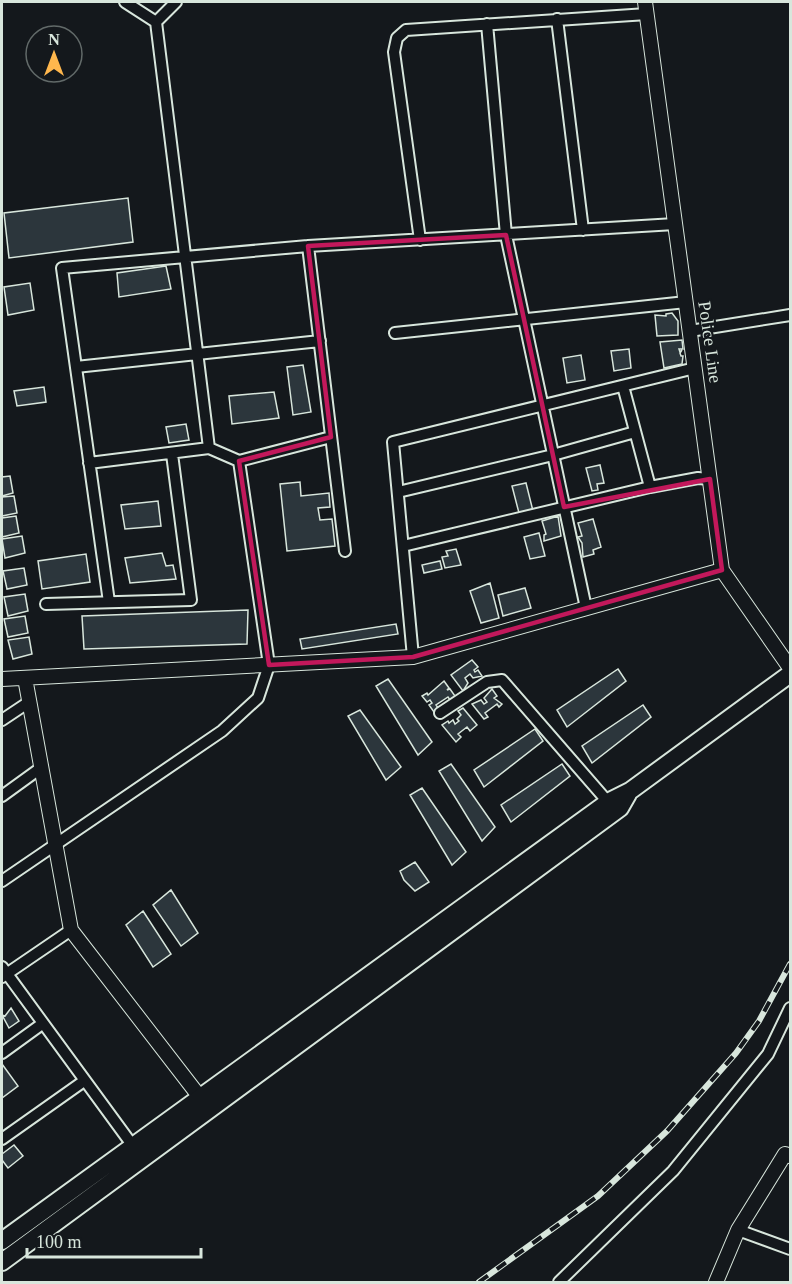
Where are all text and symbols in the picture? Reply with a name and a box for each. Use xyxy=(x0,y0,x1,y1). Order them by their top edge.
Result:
north arrow xyxy=(24,24,84,84)
text: N xyxy=(48,31,60,48)
street label: Police Line xyxy=(694,300,726,384)
scale bar xyxy=(27,1221,201,1259)
text: 100 m xyxy=(36,1232,82,1252)

